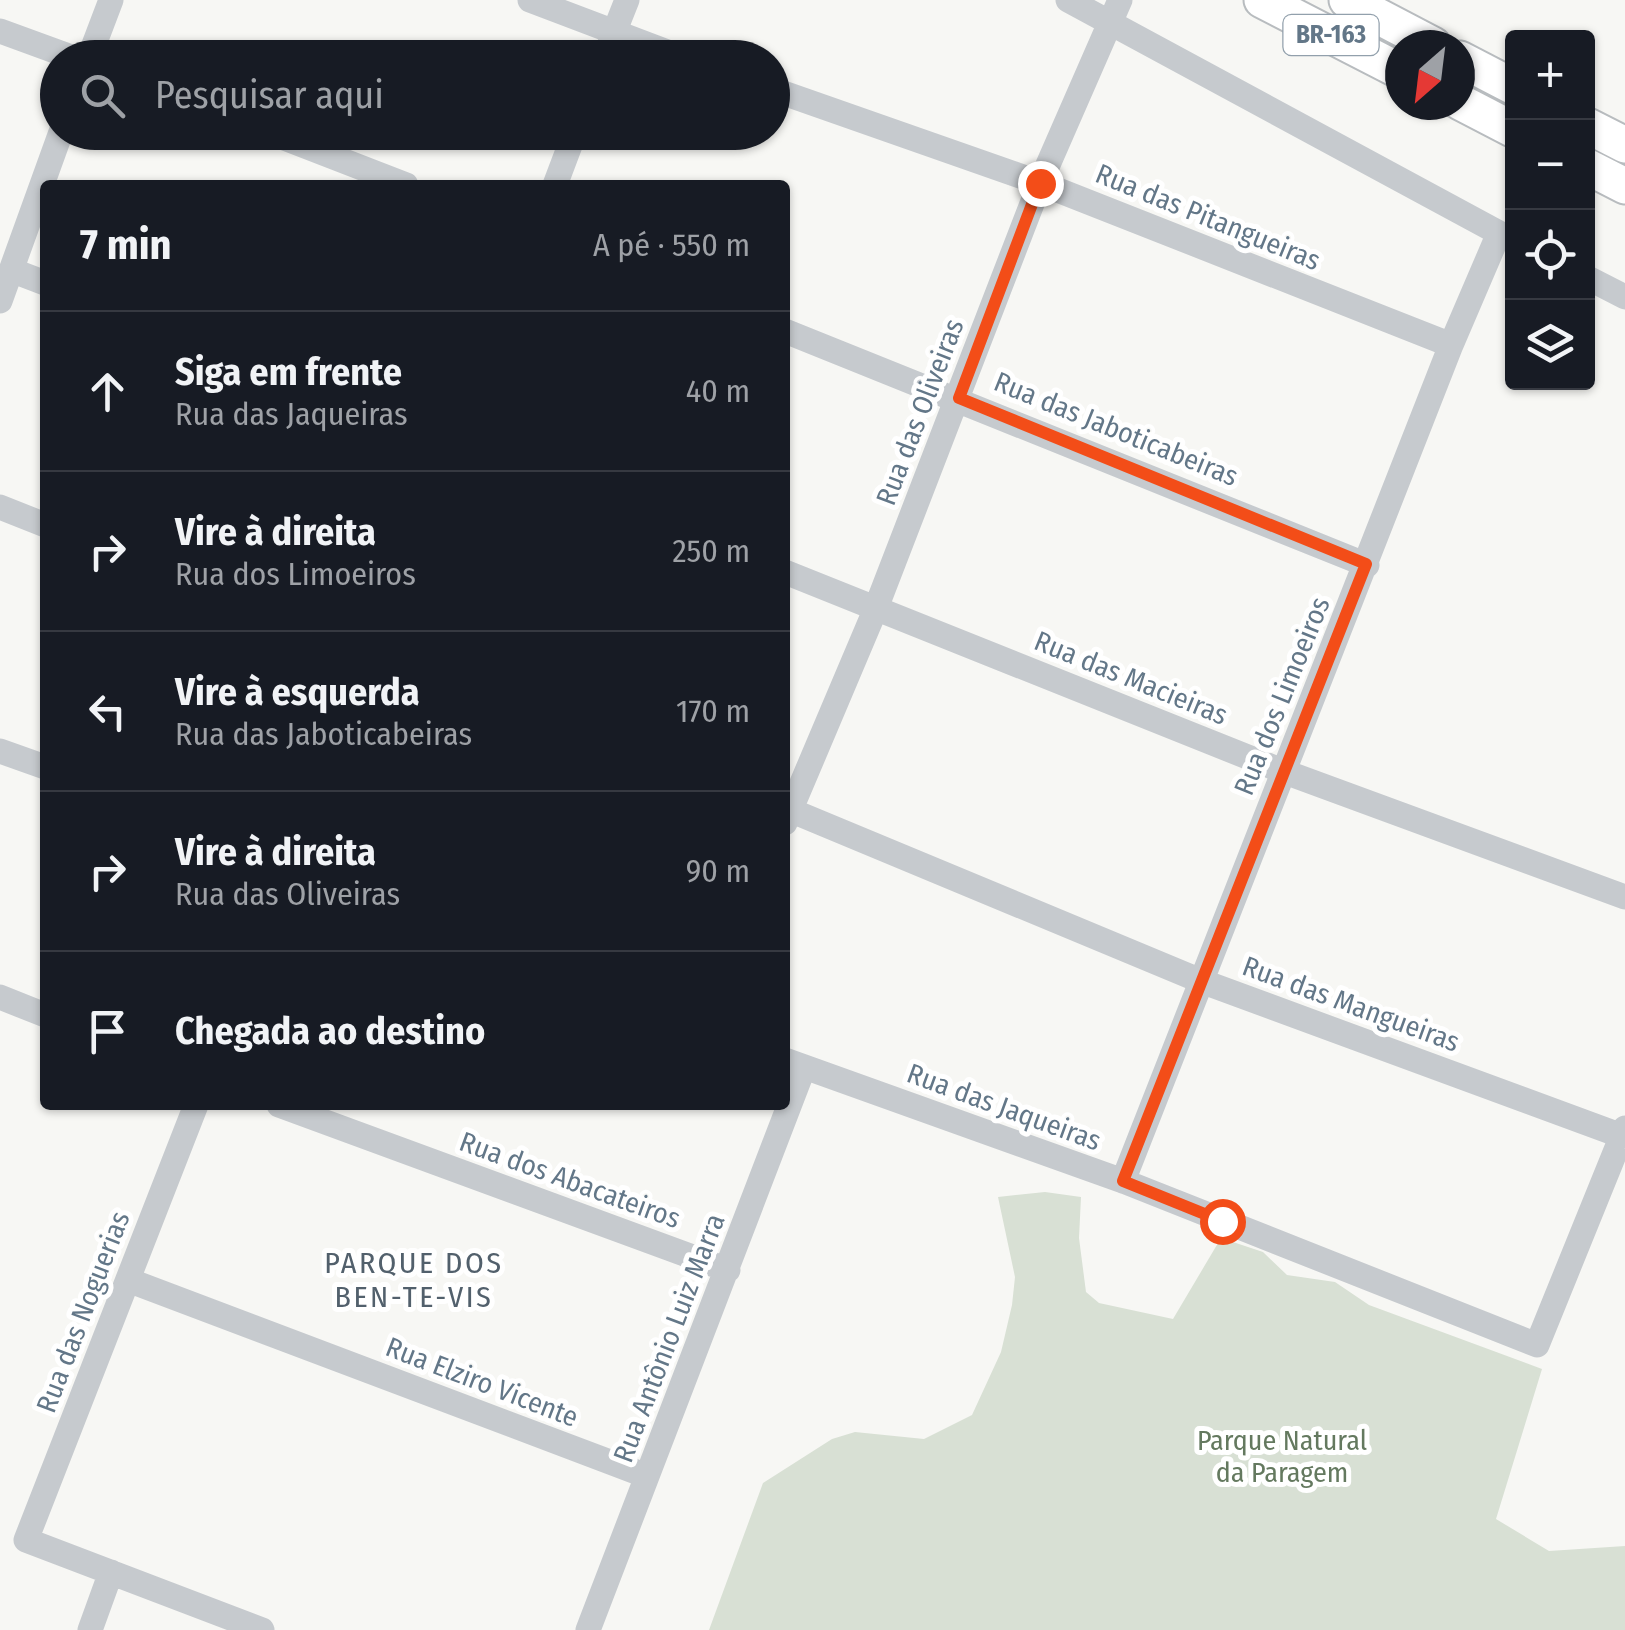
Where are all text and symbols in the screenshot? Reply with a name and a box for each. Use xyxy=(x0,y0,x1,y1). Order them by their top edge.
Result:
road number: BR-163 xyxy=(1284,15,1378,55)
north arrow xyxy=(1385,30,1475,120)
map controls xyxy=(1505,30,1595,390)
button: + xyxy=(1505,30,1595,120)
search box xyxy=(40,40,790,150)
icon: search xyxy=(75,68,130,123)
text: Pesquisar aqui xyxy=(155,72,384,118)
button: − xyxy=(1505,120,1595,210)
street label: Rua das Pitangueiras xyxy=(1091,157,1325,277)
route end xyxy=(1018,161,1064,207)
button: locate xyxy=(1505,210,1595,300)
text: 7 min xyxy=(80,220,172,270)
text: A pé · 550 m xyxy=(593,226,750,264)
button: layers xyxy=(1505,300,1595,390)
street label: Rua das Oliveiras xyxy=(869,314,971,510)
text: Siga em frente xyxy=(175,349,402,395)
icon: ahead xyxy=(80,364,135,419)
street label: Rua das Jaboticabeiras xyxy=(989,365,1243,493)
text: 40 m xyxy=(686,372,750,410)
text: Rua das Jaqueiras xyxy=(175,395,408,433)
text: Vire à direita xyxy=(175,509,376,555)
icon: right xyxy=(80,524,135,579)
text: 250 m xyxy=(672,532,750,570)
text: Rua dos Limoeiros xyxy=(175,555,416,593)
street label: Rua dos Limoeiros xyxy=(1227,592,1337,800)
street label: Rua das Macieiras xyxy=(1030,624,1232,732)
text: Vire à esquerda xyxy=(175,669,420,715)
icon: left xyxy=(80,684,135,739)
text: 170 m xyxy=(676,692,750,730)
text: Rua das Jaboticabeiras xyxy=(175,715,472,753)
text: Vire à direita xyxy=(175,829,376,875)
icon: right xyxy=(80,844,135,899)
text: 90 m xyxy=(686,852,750,890)
text: Rua das Oliveiras xyxy=(175,875,400,913)
street label: Rua das Mangueiras xyxy=(1238,949,1464,1059)
icon: arrive xyxy=(80,1004,135,1059)
text: Chegada ao destino xyxy=(175,1008,485,1054)
street label: Rua das Jaqueiras xyxy=(903,1057,1105,1157)
street label: Rua dos Abacateiros xyxy=(455,1125,685,1235)
route start xyxy=(1200,1199,1246,1245)
street label: Rua das Noguerias xyxy=(29,1207,137,1417)
street label: Rua Antônio Luiz Marra xyxy=(606,1209,732,1467)
district label: PARQUE DOS BEN-TE-VIS xyxy=(324,1245,504,1315)
street label: Rua Elziro Vicente xyxy=(381,1330,583,1434)
park label: Parque Natural da Paragem xyxy=(1197,1424,1367,1489)

